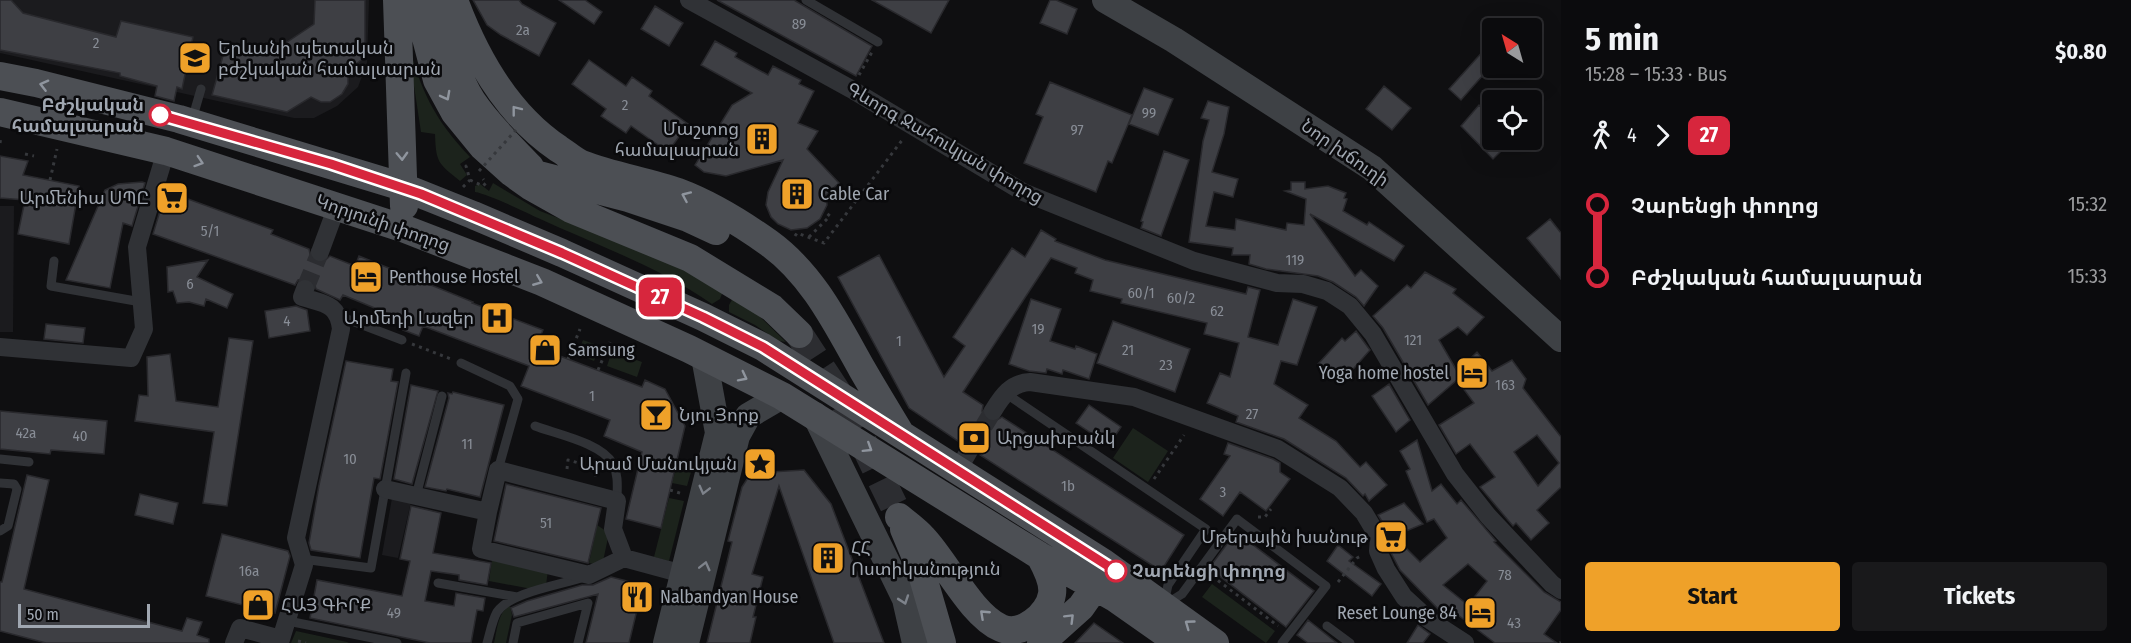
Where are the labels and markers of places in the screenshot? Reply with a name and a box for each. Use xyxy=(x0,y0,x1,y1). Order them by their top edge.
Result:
place label: Երևանի պետական բժշկական համալսարան xyxy=(218,37,441,80)
school or university icon: Երևանի պետական բժշկական համալսարան xyxy=(177,40,213,76)
place label: Բժշկական համալսարան xyxy=(11,94,144,137)
marker: Բժշկական համալսարան xyxy=(149,104,171,126)
place label: Մաշտոց համալսարան xyxy=(615,118,739,161)
building icon: Մաշտոց համալսարան xyxy=(744,121,780,157)
building icon: Cable Car xyxy=(779,176,815,212)
supermarket icon: Արմենիա ՍՊԸ xyxy=(154,180,190,216)
place label: Cable Car xyxy=(820,183,890,205)
place label: Արմենիա ՍՊԸ xyxy=(19,187,149,209)
hotel icon: Penthouse Hostel xyxy=(348,259,384,295)
place label: Penthouse Hostel xyxy=(389,266,519,288)
hospital icon: Արմեդի Լազեր xyxy=(479,300,515,336)
place label: Արմեդի Լազեր xyxy=(344,307,474,329)
shop icon: Samsung xyxy=(527,332,563,368)
place label: Samsung xyxy=(568,339,635,361)
hotel icon: Yoga home hostel xyxy=(1454,355,1490,391)
place label: Yoga home hostel xyxy=(1319,362,1449,384)
bar icon: Նյու Յորք xyxy=(638,397,674,433)
place label: Նյու Յորք xyxy=(679,404,759,426)
bank icon: Արցախբանկ xyxy=(956,420,992,456)
place label: Արցախբանկ xyxy=(997,427,1115,449)
place icon: Արամ Մանուկյան xyxy=(742,446,778,482)
place label: Արամ Մանուկյան xyxy=(579,453,737,475)
supermarket icon: Մթերային խանութ xyxy=(1373,519,1409,555)
place label: Մթերային խանութ xyxy=(1201,526,1369,548)
place label: ՀՀ Ոստիկանություն xyxy=(851,537,1001,580)
building icon: ՀՀ Ոստիկանություն xyxy=(810,540,846,576)
marker: Չարենցի փողոց xyxy=(1105,560,1127,582)
place label: Չարենցի փողոց xyxy=(1132,560,1286,582)
restaurant icon: Nalbandyan House xyxy=(619,579,655,615)
place label: Nalbandyan House xyxy=(660,586,798,608)
shop icon: ՀԱՅ ԳԻՐՔ xyxy=(240,587,276,623)
place label: ՀԱՅ ԳԻՐՔ xyxy=(281,594,371,616)
hotel icon: Reset Lounge 84 xyxy=(1462,595,1498,631)
place label: Reset Lounge 84 xyxy=(1337,602,1457,624)

